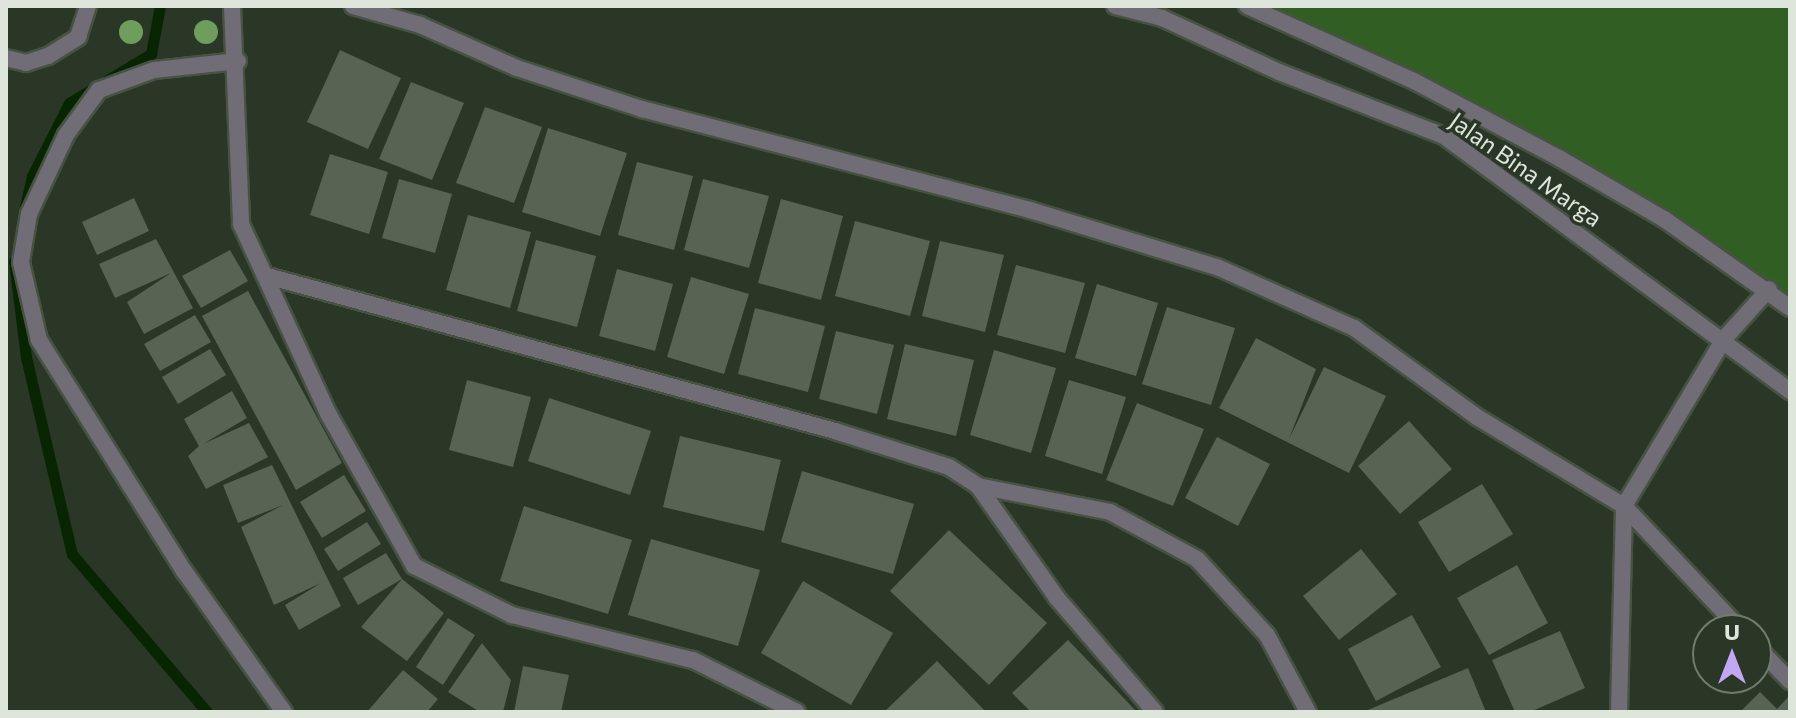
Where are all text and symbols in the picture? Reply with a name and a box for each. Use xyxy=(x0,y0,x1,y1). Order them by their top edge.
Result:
street label: Jalan Bina Marga xyxy=(1444,106,1608,232)
north arrow xyxy=(1692,614,1772,694)
text: U xyxy=(1724,618,1740,645)

